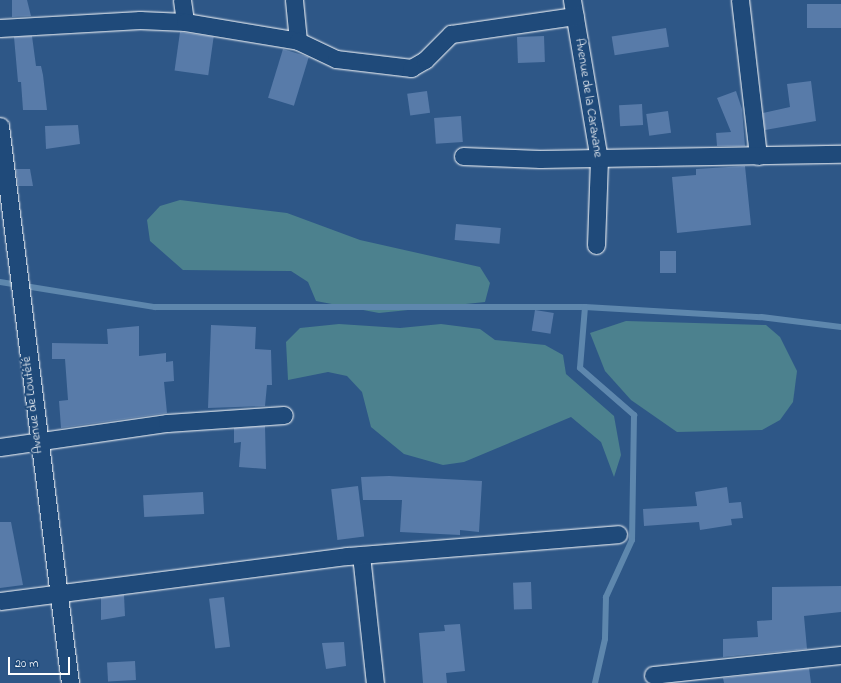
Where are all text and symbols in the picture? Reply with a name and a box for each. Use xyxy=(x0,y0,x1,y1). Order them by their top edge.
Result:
street label: Avenue de la Caravane xyxy=(571,37,605,159)
street label: Avenue de Loutété xyxy=(19,355,47,455)
scale bar xyxy=(10,649,72,675)
text: 20 m xyxy=(15,655,38,673)

